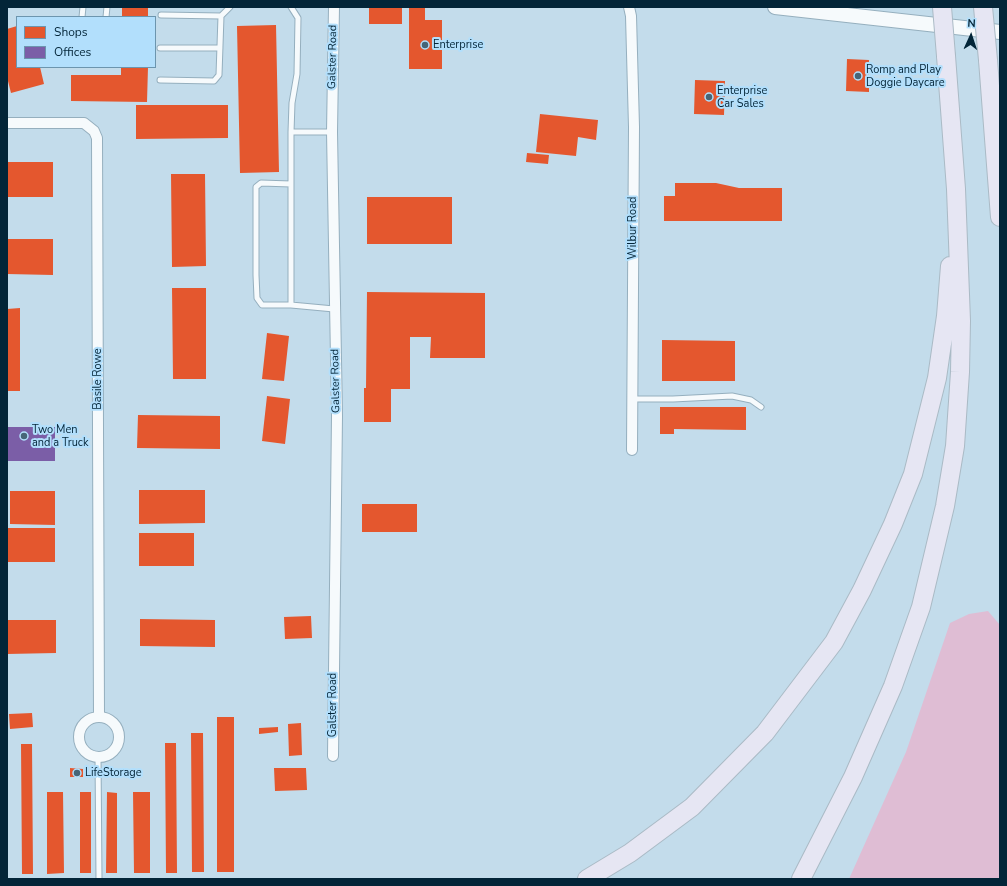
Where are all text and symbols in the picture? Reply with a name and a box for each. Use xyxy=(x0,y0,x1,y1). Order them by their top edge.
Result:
legend xyxy=(16,16,156,68)
north arrow xyxy=(951,16,991,56)
text: N xyxy=(967,16,976,31)
text: Shops xyxy=(54,24,88,40)
street label: Galster Road xyxy=(326,25,340,89)
place label: Enterprise xyxy=(433,38,483,52)
marker: Enterprise xyxy=(420,40,430,50)
text: Offices xyxy=(54,44,91,60)
place label: Romp and Play Doggie Daycare xyxy=(866,63,945,89)
marker: Romp and Play Doggie Daycare xyxy=(853,71,863,81)
place label: Enterprise Car Sales xyxy=(717,84,767,110)
marker: Enterprise Car Sales xyxy=(704,92,714,102)
street label: Wilbur Road xyxy=(626,197,640,259)
street label: Basile Rowe xyxy=(91,348,105,410)
street label: Galster Road xyxy=(329,349,343,413)
place label: Two Men and a Truck xyxy=(32,423,88,449)
marker: Two Men and a Truck xyxy=(19,431,29,441)
street label: Galster Road xyxy=(326,673,340,737)
place label: LifeStorage xyxy=(85,766,142,780)
marker: LifeStorage xyxy=(72,768,82,778)

